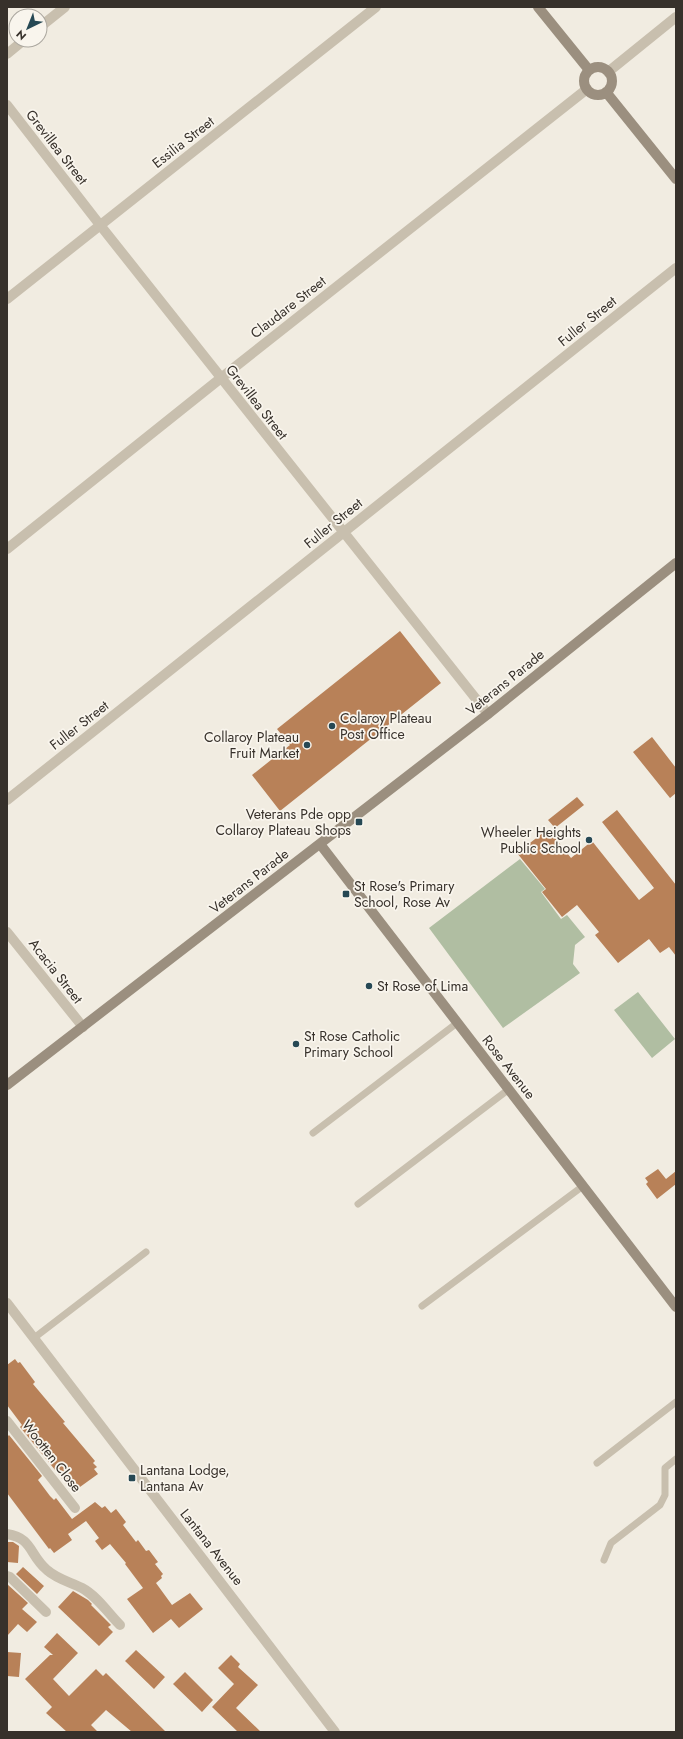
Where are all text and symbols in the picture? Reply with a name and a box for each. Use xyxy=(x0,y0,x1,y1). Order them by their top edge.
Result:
north arrow xyxy=(8,8,48,48)
text: N xyxy=(13,26,30,44)
street label: Grevillea Street xyxy=(21,105,93,189)
street label: Essilia Street xyxy=(148,111,219,173)
street label: Claudare Street xyxy=(246,271,331,343)
street label: Fuller Street xyxy=(553,291,621,351)
street label: Grevillea Street xyxy=(221,360,293,444)
street label: Fuller Street xyxy=(299,493,367,553)
street label: Veterans Parade xyxy=(462,644,548,720)
street label: Fuller Street xyxy=(45,695,113,754)
place label: Colaroy Plateau Post Office xyxy=(340,708,432,744)
marker: Colaroy Plateau Post Office xyxy=(327,721,337,731)
place label: Collaroy Plateau Fruit Market xyxy=(204,727,300,763)
marker: Collaroy Plateau Fruit Market xyxy=(302,740,312,750)
place label: Veterans Pde opp Collaroy Plateau Shops xyxy=(215,804,351,840)
marker: Veterans Pde opp Collaroy Plateau Shops xyxy=(354,817,364,827)
place label: Wheeler Heights Public School xyxy=(481,822,581,858)
marker: Wheeler Heights Public School xyxy=(584,835,594,845)
street label: Veterans Parade xyxy=(205,844,293,918)
place label: St Rose's Primary School, Rose Av xyxy=(354,876,455,912)
marker: St Rose's Primary School, Rose Av xyxy=(341,889,351,899)
street label: Acacia Street xyxy=(24,934,88,1008)
place label: St Rose of Lima xyxy=(377,976,468,996)
marker: St Rose of Lima xyxy=(364,981,374,991)
place label: St Rose Catholic Primary School xyxy=(304,1026,400,1062)
street label: Rose Avenue xyxy=(478,1031,540,1103)
marker: St Rose Catholic Primary School xyxy=(291,1039,301,1049)
street label: Wootten Close xyxy=(17,1416,87,1496)
place label: Lantana Lodge, Lantana Av xyxy=(140,1460,230,1496)
marker: Lantana Lodge, Lantana Av xyxy=(127,1473,137,1483)
street label: Lantana Avenue xyxy=(176,1504,248,1590)

